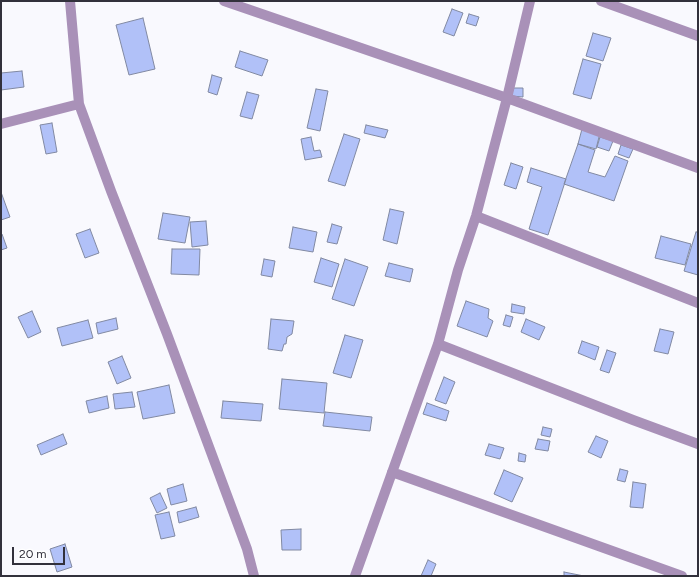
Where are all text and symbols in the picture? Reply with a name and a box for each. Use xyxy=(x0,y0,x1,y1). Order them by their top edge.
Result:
scale bar xyxy=(14,539,67,565)
text: 20 m xyxy=(19,547,47,561)

